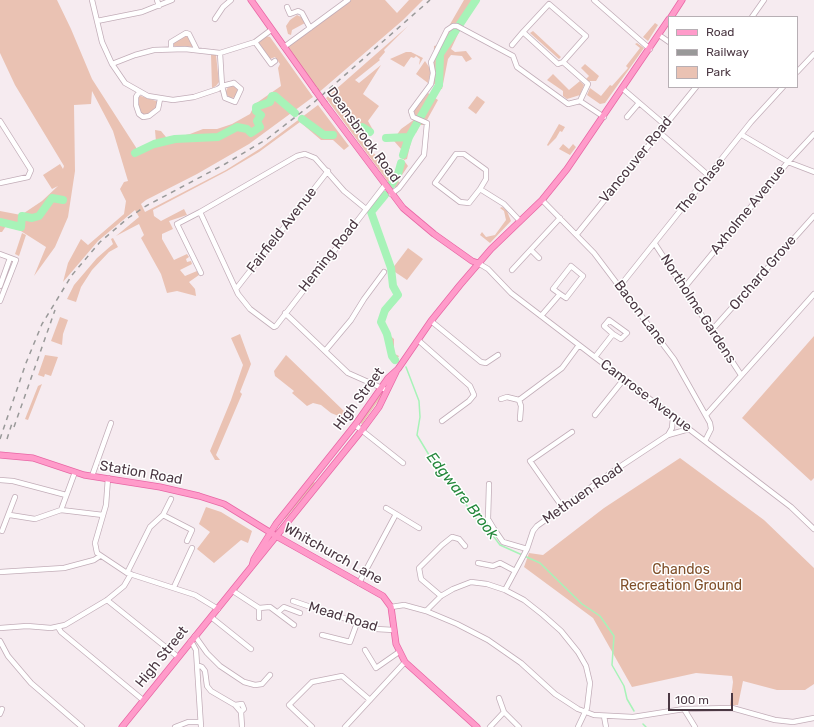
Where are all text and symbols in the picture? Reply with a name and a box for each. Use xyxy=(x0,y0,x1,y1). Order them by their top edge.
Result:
legend xyxy=(668,16,798,88)
text: Road xyxy=(706,25,734,39)
text: Railway xyxy=(706,45,749,59)
text: Park xyxy=(706,65,731,79)
street label: Deansbrook Road xyxy=(323,84,403,186)
street label: Vancouver Road xyxy=(596,114,676,206)
street label: The Chase xyxy=(673,154,729,218)
street label: Axholme Avenue xyxy=(707,162,789,258)
street label: Fairfield Avenue xyxy=(243,184,321,276)
street label: Heming Road xyxy=(296,217,362,295)
street label: Orchard Grove xyxy=(726,232,800,314)
street label: Northolme Gardens xyxy=(657,251,739,367)
street label: Bacon Lane xyxy=(610,277,670,349)
street label: Camrose Avenue xyxy=(597,356,695,436)
street label: High Street xyxy=(330,364,388,434)
water label: Edgware Brook xyxy=(422,449,502,543)
street label: Station Road xyxy=(98,457,184,489)
street label: Methuen Road xyxy=(540,460,626,528)
street label: Whitchurch Lane xyxy=(281,520,385,588)
park label: Chandos Recreation Ground xyxy=(620,562,742,594)
street label: Mead Road xyxy=(306,598,380,636)
street label: High Street xyxy=(132,623,192,691)
scale bar xyxy=(670,685,735,711)
text: 100 m xyxy=(675,693,709,707)

